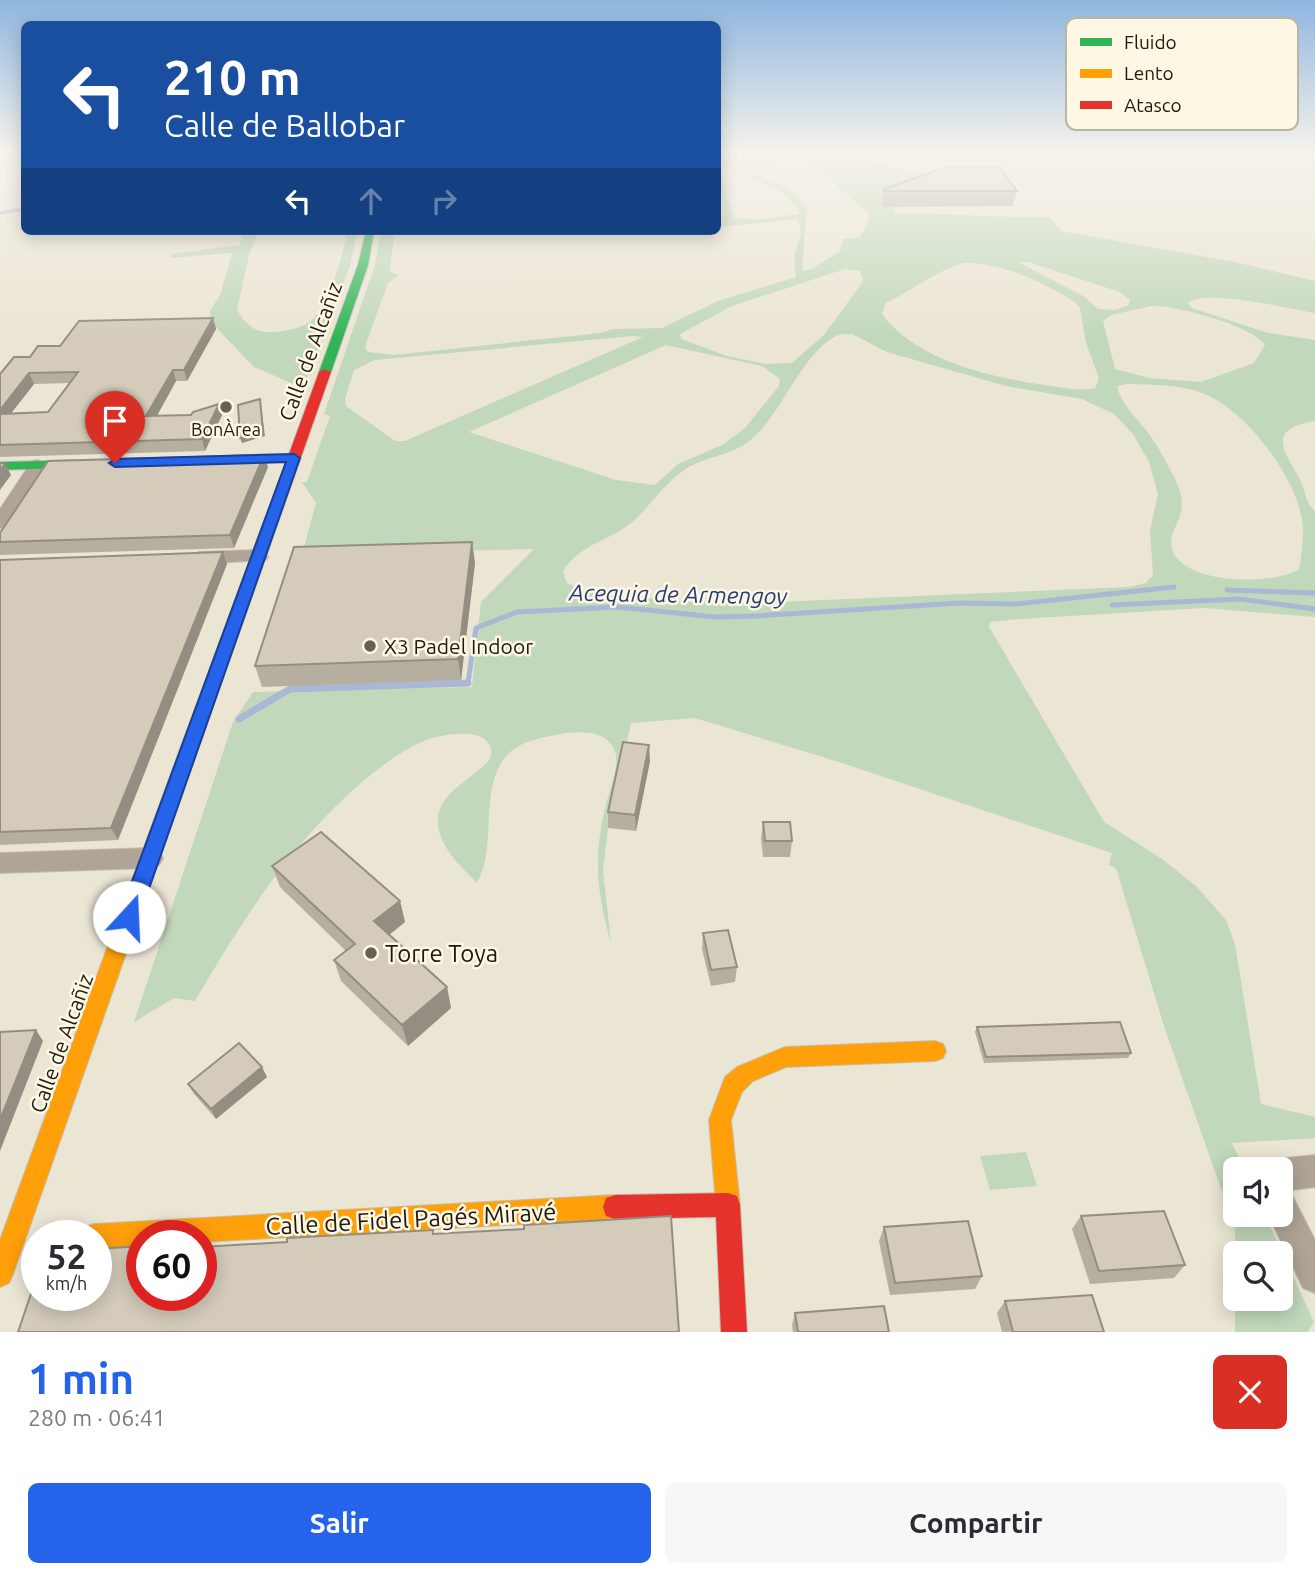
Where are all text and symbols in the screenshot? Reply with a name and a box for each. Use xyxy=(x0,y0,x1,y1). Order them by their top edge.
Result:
legend xyxy=(1066,18,1298,130)
text: Fluido xyxy=(1124,31,1177,53)
icon: left xyxy=(49,49,140,140)
text: 210 m xyxy=(164,49,301,104)
text: Lento xyxy=(1124,62,1174,84)
text: Atasco xyxy=(1124,94,1182,116)
text: Calle de Ballobar xyxy=(164,107,405,143)
icon: left xyxy=(279,182,317,220)
icon: ahead xyxy=(352,182,390,220)
icon: right xyxy=(425,182,463,220)
street label: Calle de Alcañiz xyxy=(274,278,346,424)
pin xyxy=(85,391,145,463)
marker: BonÀrea xyxy=(218,399,234,415)
icon: arrive xyxy=(96,402,134,440)
place label: BonÀrea xyxy=(191,418,261,439)
water label: Acequia de Armengoy xyxy=(568,580,788,608)
place label: X3 Padel Indoor xyxy=(384,634,533,658)
marker: X3 Padel Indoor xyxy=(362,638,378,654)
position arrow xyxy=(92,880,166,954)
place label: Torre Toya xyxy=(385,940,498,967)
marker: Torre Toya xyxy=(363,945,379,961)
street label: Calle de Alcañiz xyxy=(25,970,97,1116)
map controls xyxy=(1223,1157,1293,1311)
button: sound xyxy=(1223,1157,1293,1227)
street label: Calle de Fidel Pagés Miravé xyxy=(265,1198,557,1240)
speed limit sign: 60 xyxy=(126,1220,217,1311)
text: 52 xyxy=(47,1236,86,1276)
button: search xyxy=(1223,1241,1293,1311)
text: km/h xyxy=(46,1273,87,1293)
text: 1 min xyxy=(28,1355,134,1402)
button: close xyxy=(1213,1355,1287,1429)
text: 280 m · 06:41 xyxy=(28,1405,166,1430)
button: Salir xyxy=(28,1483,651,1563)
button: Compartir xyxy=(665,1483,1287,1563)

